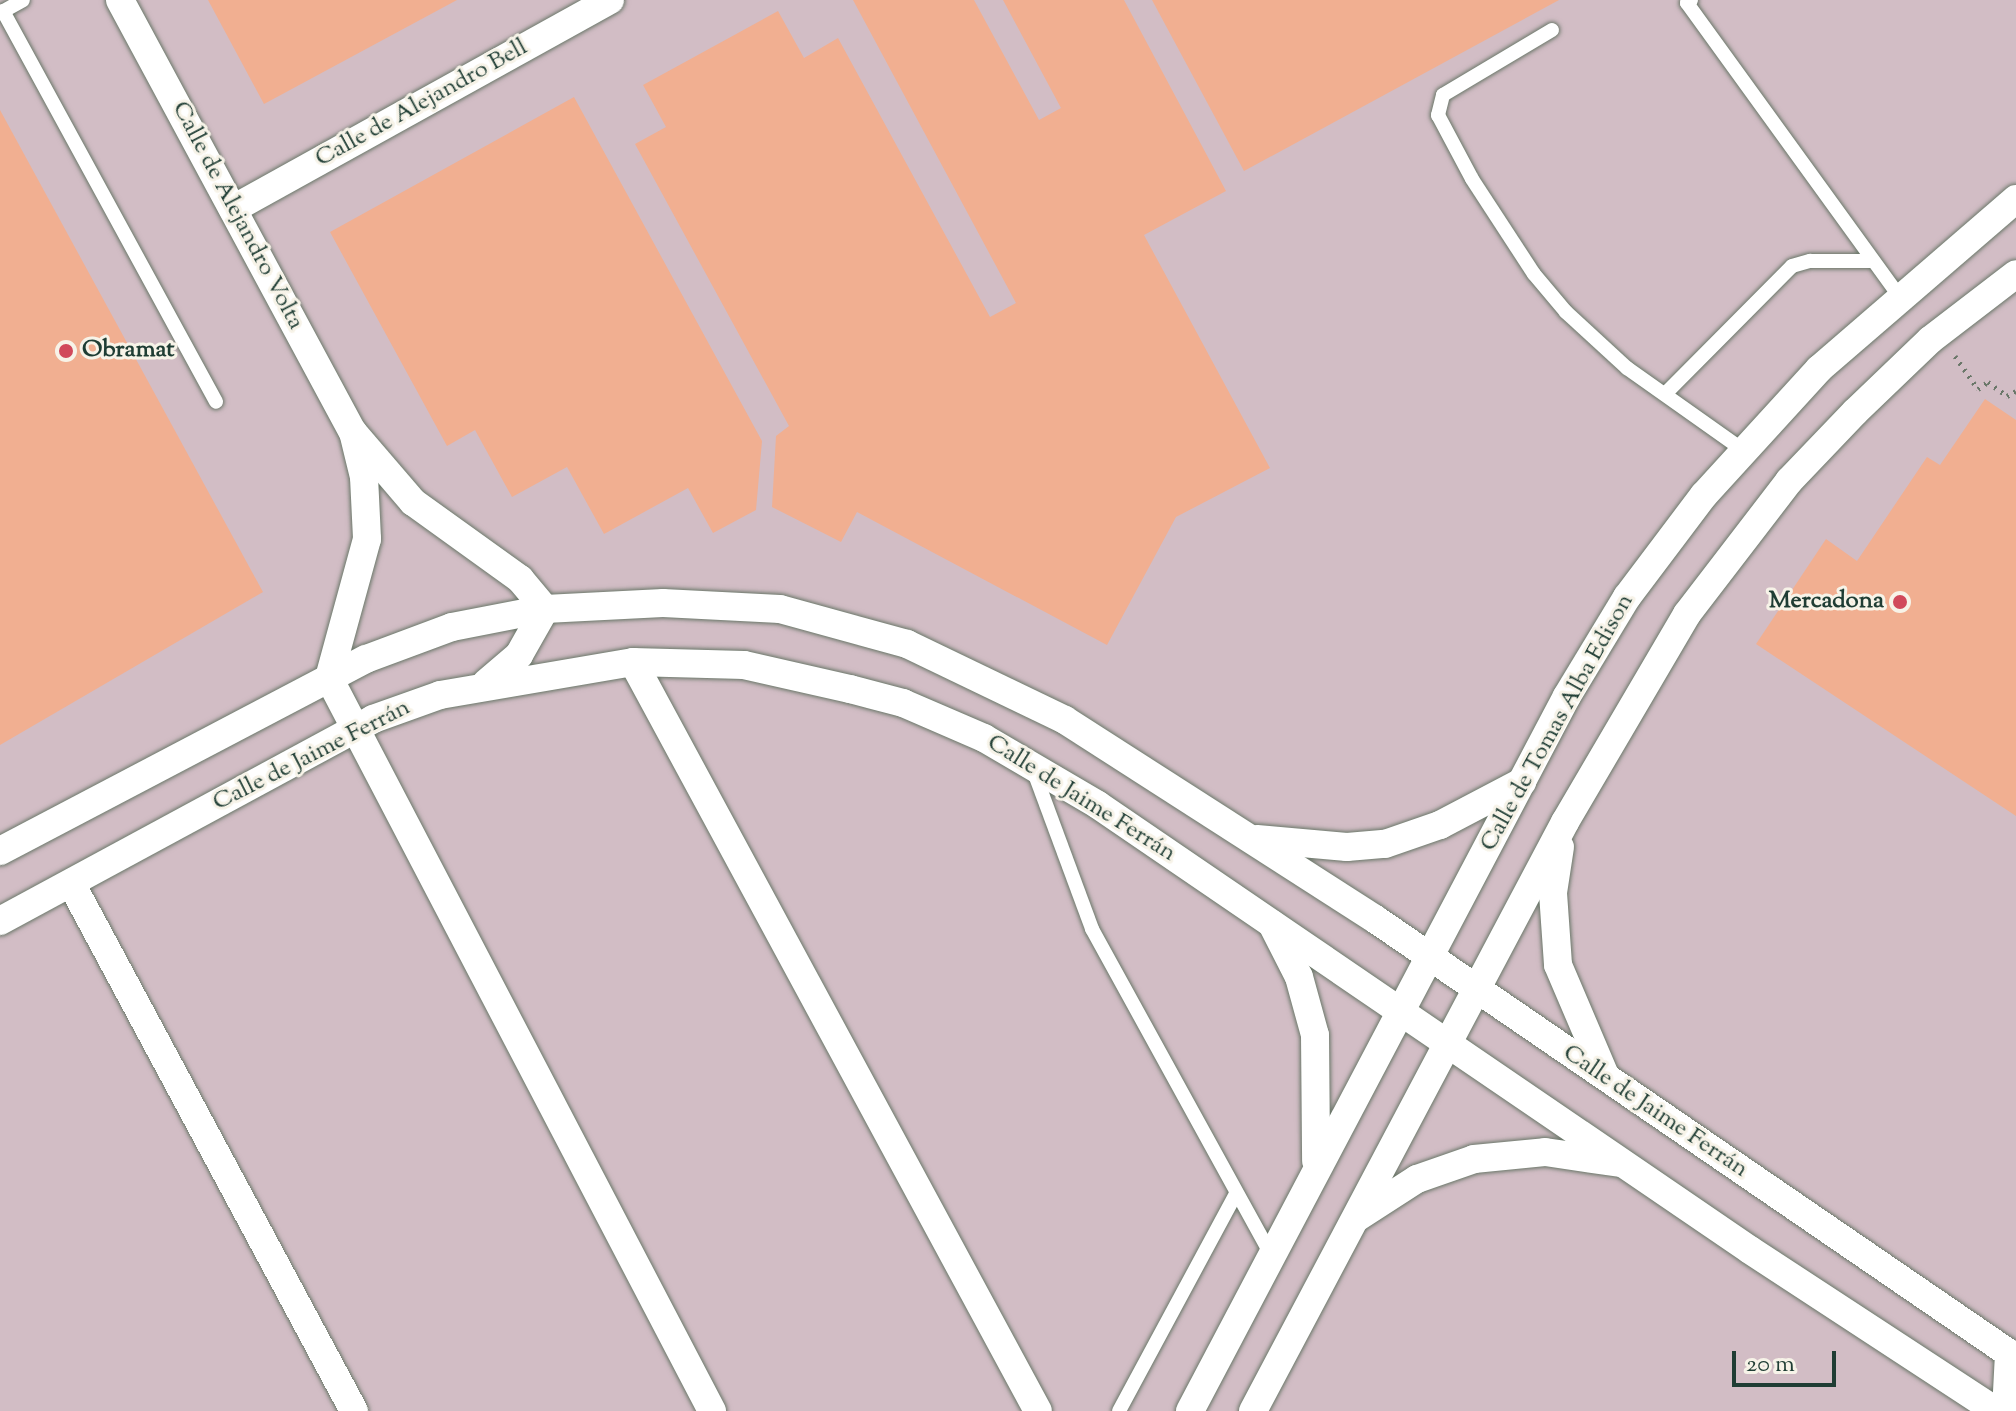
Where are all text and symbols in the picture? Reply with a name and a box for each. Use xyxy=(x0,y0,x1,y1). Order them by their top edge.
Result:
street label: Calle de Alejandro Bell xyxy=(311,34,533,174)
street label: Calle de Alejandro Volta xyxy=(165,97,309,335)
place label: Obramat xyxy=(82,337,175,365)
marker: Obramat xyxy=(57,342,75,360)
place label: Mercadona xyxy=(1769,588,1884,616)
street label: Calle de Tomas Alba Edison xyxy=(1475,589,1641,857)
marker: Mercadona xyxy=(1891,593,1909,611)
street label: Calle de Jaime Ferrán xyxy=(209,694,415,818)
street label: Calle de Jaime Ferrán xyxy=(981,729,1181,869)
street label: Calle de Jaime Ferrán xyxy=(1557,1039,1753,1185)
scale bar xyxy=(1736,1335,1840,1385)
text: 20 m xyxy=(1746,1348,1795,1382)

